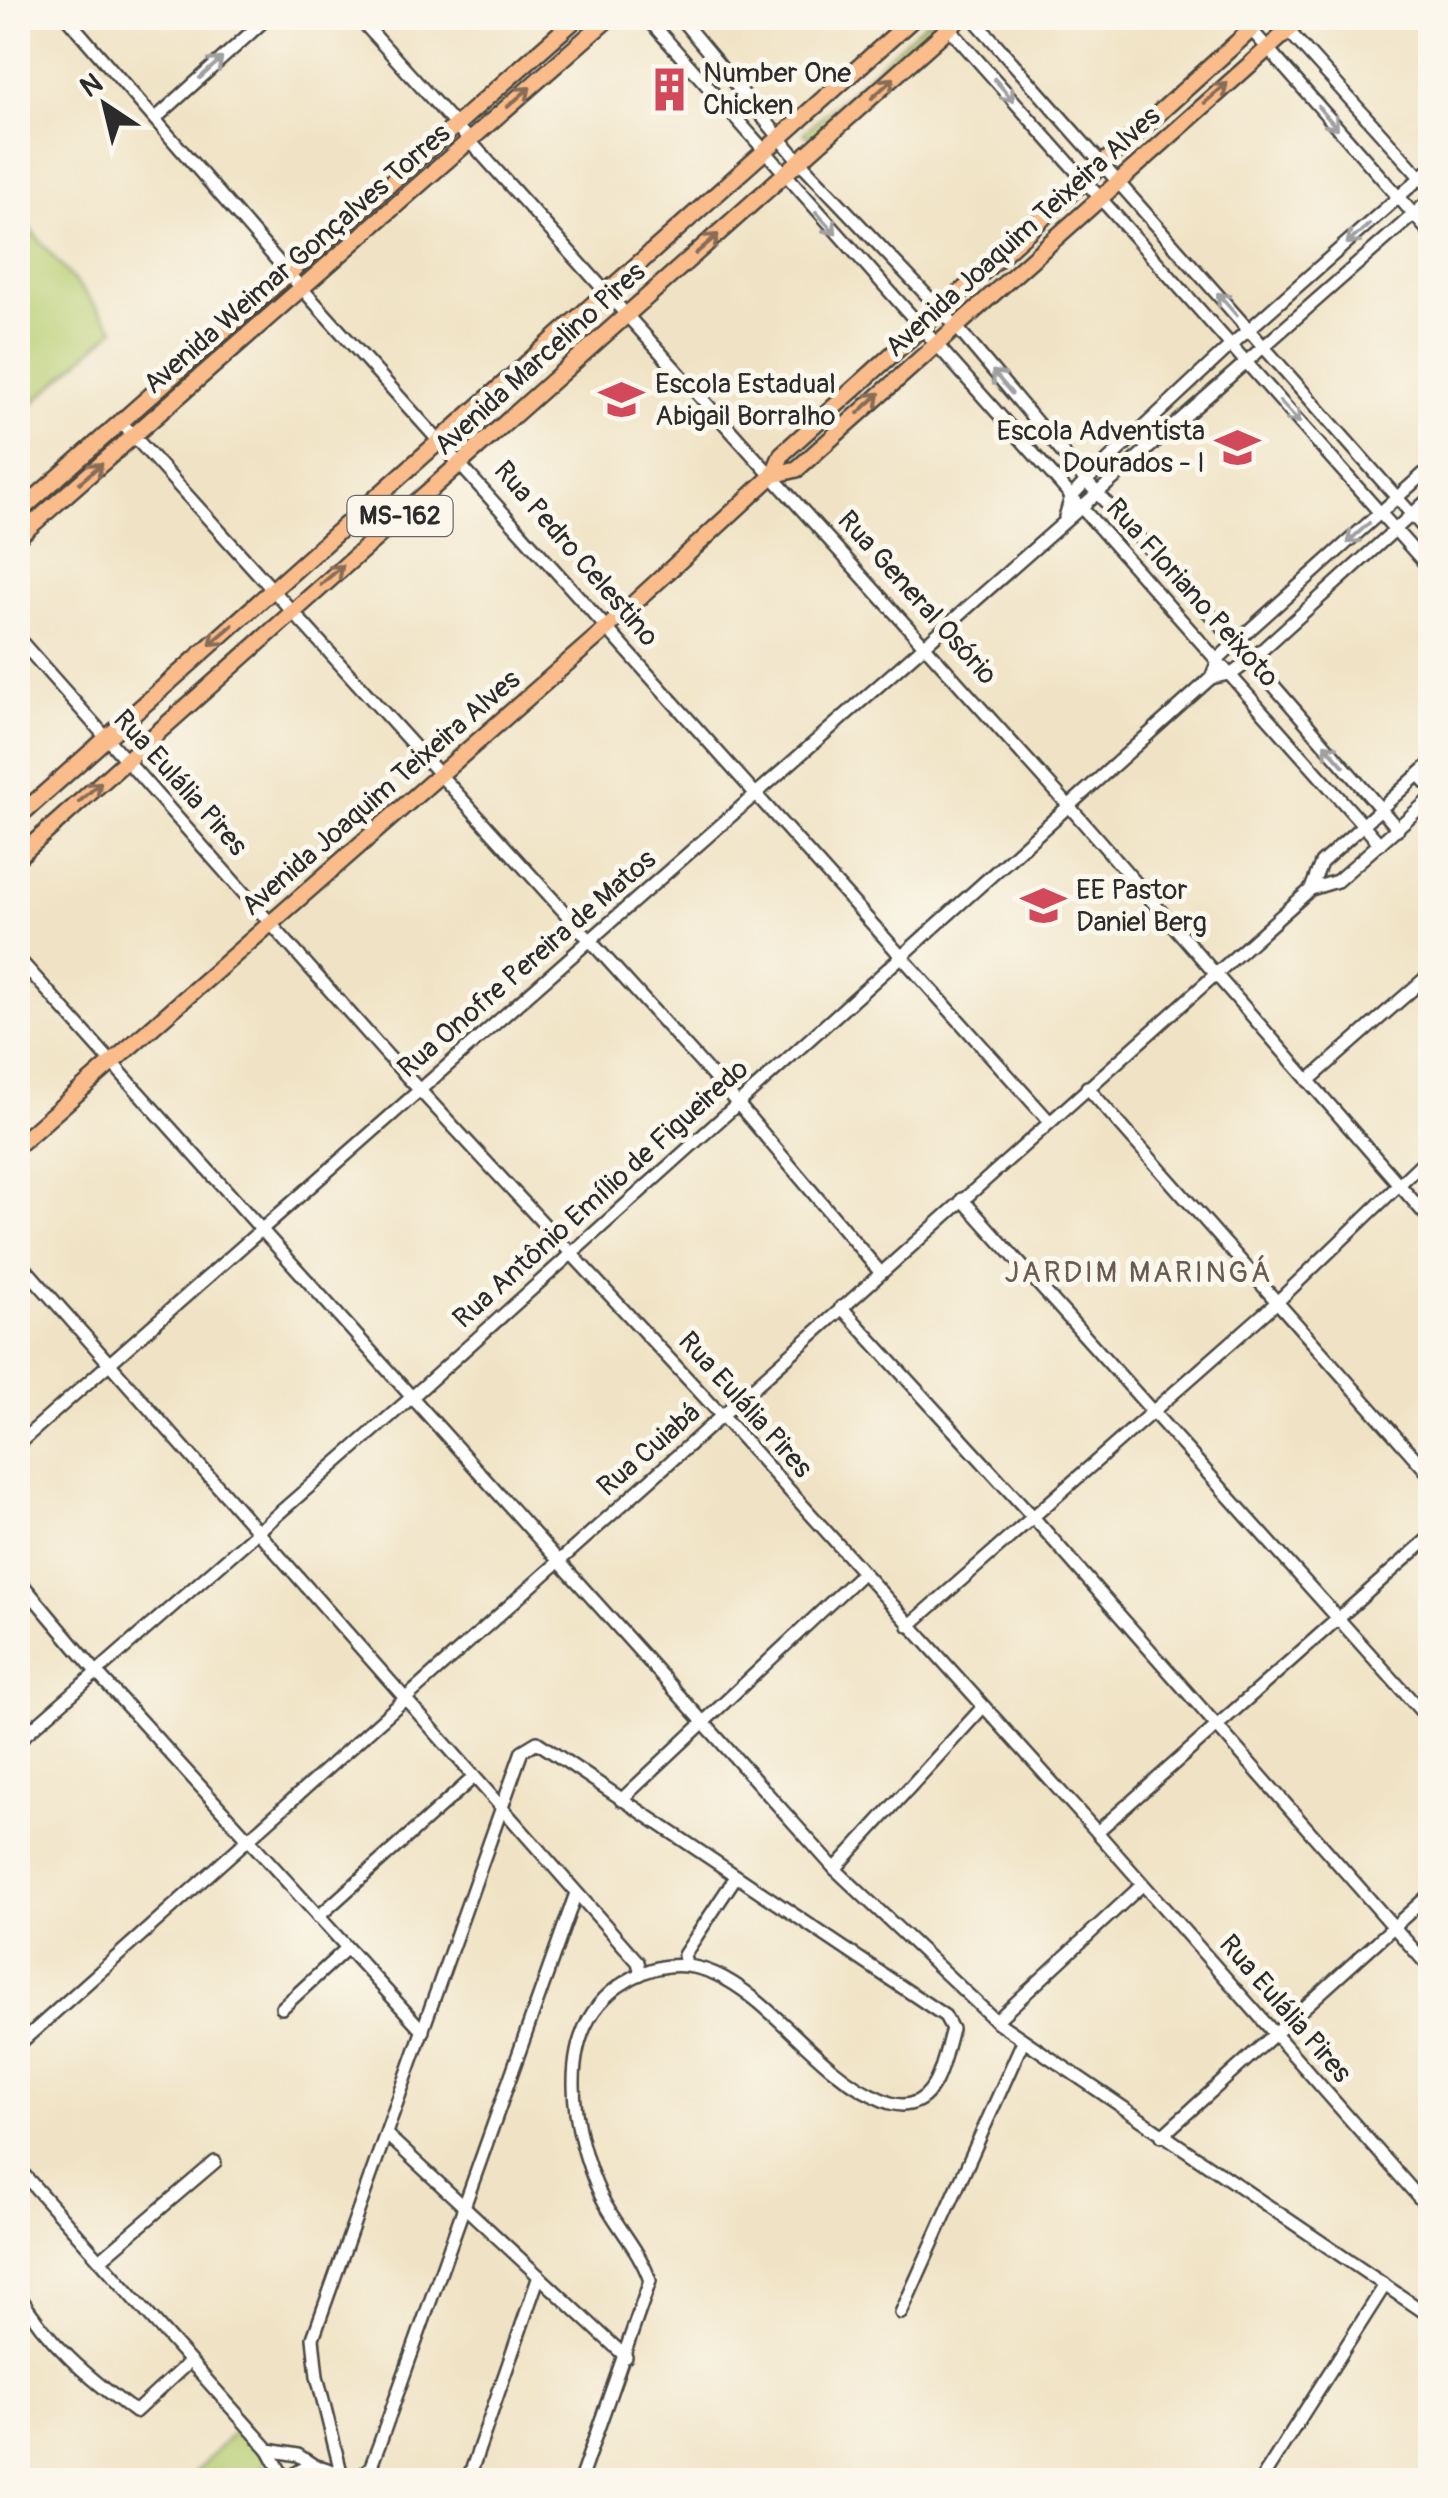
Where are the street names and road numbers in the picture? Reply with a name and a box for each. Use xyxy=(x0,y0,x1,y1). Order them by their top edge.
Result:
street label: Avenida Joaquim Teixeira Alves xyxy=(878,99,1168,365)
street label: Avenida Weimar Gonçalves Torres xyxy=(136,116,458,402)
street label: Avenida Marcelino Pires xyxy=(427,255,653,463)
street label: Rua Pedro Celestino xyxy=(486,454,666,654)
street label: Rua Floriano Peixoto xyxy=(1098,491,1286,695)
road number: MS-162 xyxy=(348,496,452,536)
street label: Rua General Osório xyxy=(830,504,1004,692)
street label: Avenida Joaquim Teixeira Alves xyxy=(234,662,528,924)
street label: Rua Eulália Pires xyxy=(105,703,255,864)
street label: Rua Onofre Pereira de Matos xyxy=(391,842,664,1086)
street label: Rua Antônio Emílio de Figueiredo xyxy=(446,1052,756,1336)
street label: Rua Eulália Pires xyxy=(670,1325,820,1486)
street label: Rua Cuiabá xyxy=(590,1396,708,1504)
street label: Rua Eulália Pires xyxy=(1211,1928,1359,2091)

